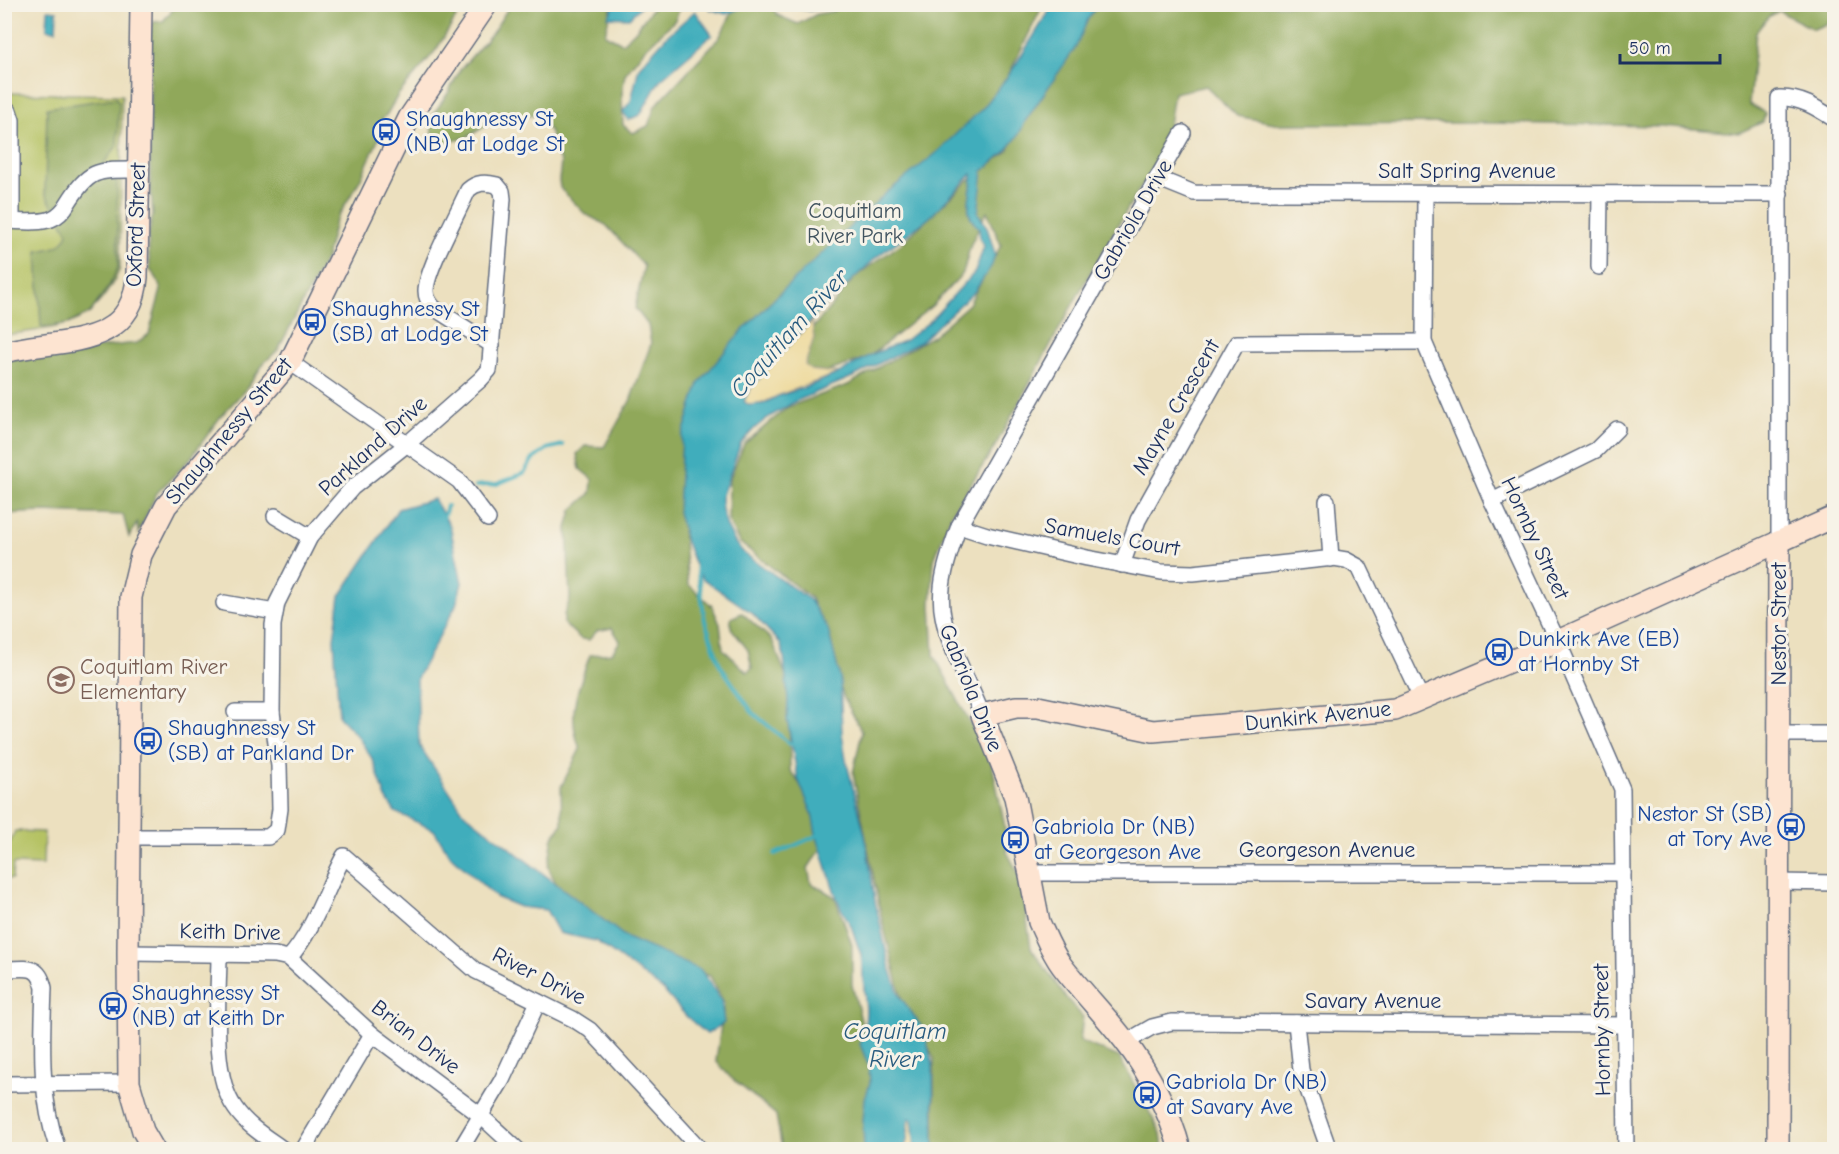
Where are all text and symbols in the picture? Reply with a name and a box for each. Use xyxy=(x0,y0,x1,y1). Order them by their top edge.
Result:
scale bar xyxy=(1620,27,1720,65)
text: 50 m xyxy=(1629,38,1671,59)
place label: Shaughnessy St (NB) at Lodge St xyxy=(406,106,565,157)
bus stop icon: Shaughnessy St (NB) at Lodge St xyxy=(371,117,401,147)
street label: Gabriola Drive xyxy=(1088,155,1178,285)
street label: Salt Spring Avenue xyxy=(1378,158,1556,184)
street label: Oxford Street xyxy=(121,162,151,287)
park label: Coquitlam River Park xyxy=(807,198,903,249)
water label: Coquitlam River xyxy=(724,262,855,403)
place label: Shaughnessy St (SB) at Lodge St xyxy=(332,296,488,347)
bus stop icon: Shaughnessy St (SB) at Lodge St xyxy=(297,307,327,337)
street label: Mayne Crescent xyxy=(1127,334,1226,479)
street label: Shaughnessy Street xyxy=(160,352,298,510)
street label: Parkland Drive xyxy=(313,391,433,501)
street label: Hornby Street xyxy=(1495,473,1575,604)
street label: Samuels Court xyxy=(1042,512,1182,562)
street label: Nestor Street xyxy=(1766,562,1792,686)
street label: Gabriola Drive xyxy=(934,620,1008,756)
place label: Dunkirk Ave (EB) at Hornby St xyxy=(1518,626,1680,677)
bus stop icon: Dunkirk Ave (EB) at Hornby St xyxy=(1484,637,1514,667)
place label: Coquitlam River Elementary xyxy=(80,654,228,705)
school or university icon: Coquitlam River Elementary xyxy=(46,665,76,695)
street label: Dunkirk Avenue xyxy=(1244,695,1392,737)
place label: Shaughnessy St (SB) at Parkland Dr xyxy=(168,715,354,766)
bus stop icon: Shaughnessy St (SB) at Parkland Dr xyxy=(133,726,163,756)
place label: Nestor St (SB) at Tory Ave xyxy=(1637,801,1772,852)
bus stop icon: Nestor St (SB) at Tory Ave xyxy=(1776,812,1806,842)
place label: Gabriola Dr (NB) at Georgeson Ave xyxy=(1034,814,1201,865)
bus stop icon: Gabriola Dr (NB) at Georgeson Ave xyxy=(1000,825,1030,855)
street label: Georgeson Avenue xyxy=(1239,837,1415,863)
street label: Keith Drive xyxy=(179,918,281,946)
street label: River Drive xyxy=(488,941,590,1011)
street label: Hornby Street xyxy=(1588,963,1616,1096)
place label: Shaughnessy St (NB) at Keith Dr xyxy=(132,980,284,1031)
street label: Savary Avenue xyxy=(1305,988,1441,1014)
bus stop icon: Shaughnessy St (NB) at Keith Dr xyxy=(98,991,128,1021)
street label: Brian Drive xyxy=(366,994,466,1080)
water label: Coquitlam River xyxy=(843,1017,947,1073)
place label: Gabriola Dr (NB) at Savary Ave xyxy=(1166,1069,1327,1120)
bus stop icon: Gabriola Dr (NB) at Savary Ave xyxy=(1132,1080,1162,1110)

